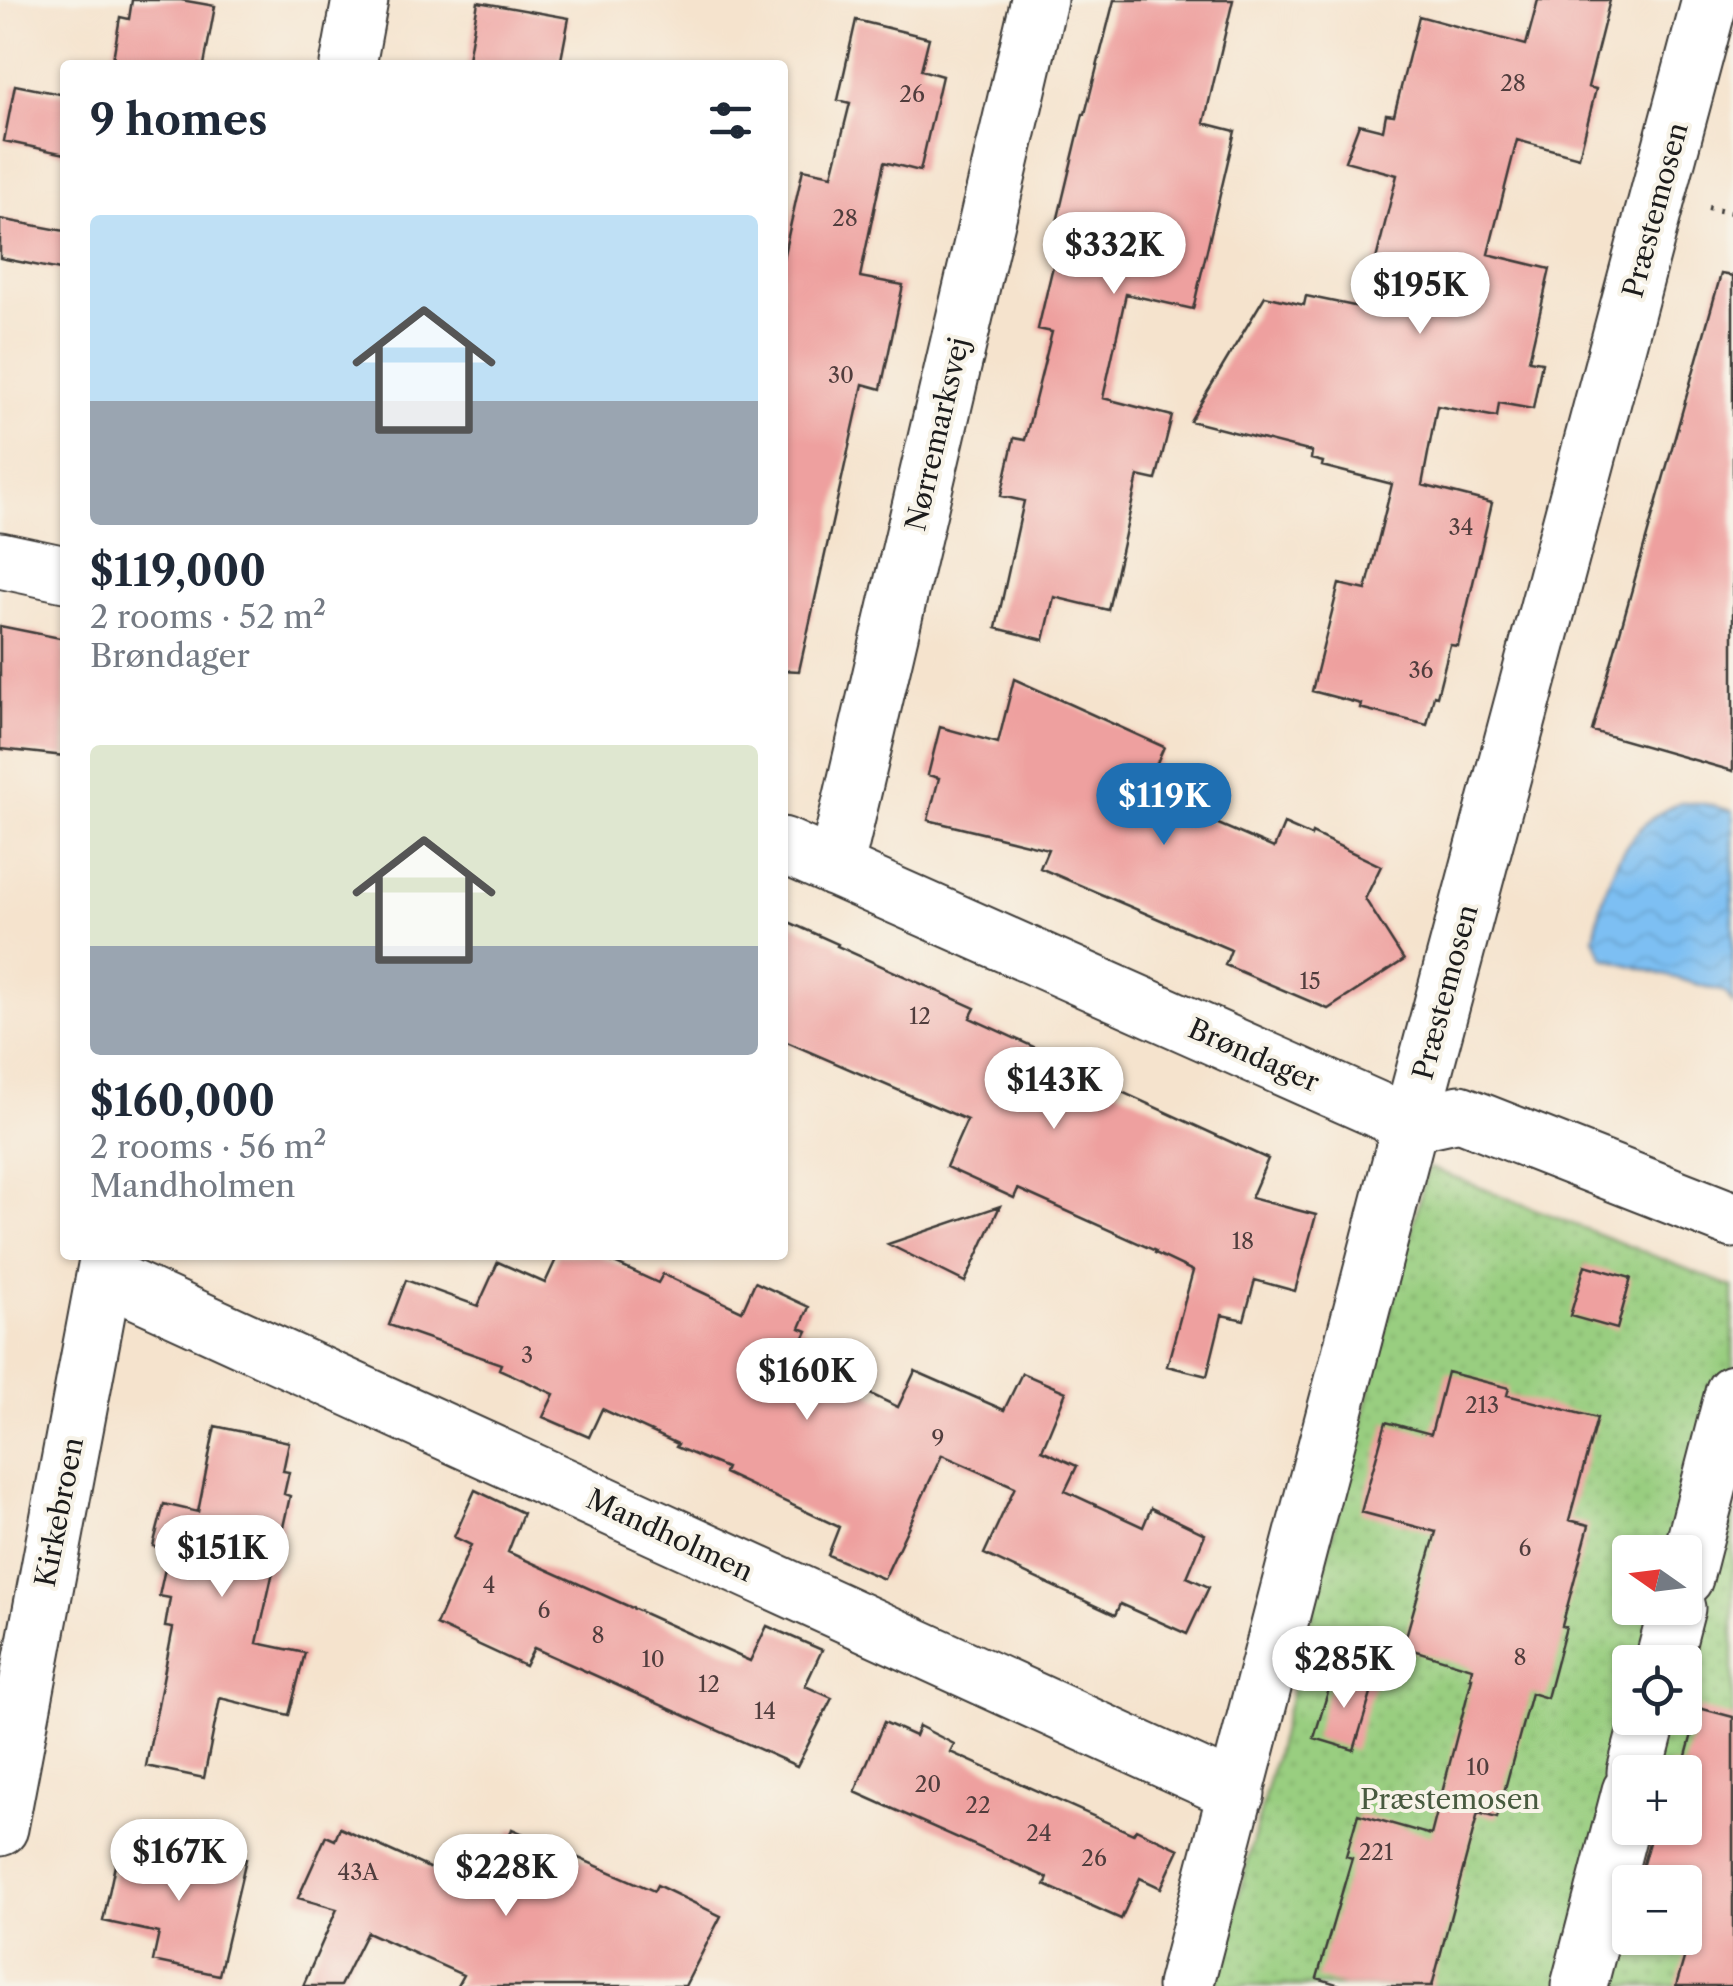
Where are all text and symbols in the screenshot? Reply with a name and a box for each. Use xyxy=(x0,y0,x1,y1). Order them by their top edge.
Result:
house number: 28 xyxy=(1500,70,1526,97)
house number: 26 xyxy=(899,81,925,108)
icon: filters xyxy=(703,93,758,148)
text: 9 homes xyxy=(90,94,268,146)
street label: Præstemosen xyxy=(1615,119,1695,301)
house number: 28 xyxy=(832,205,858,232)
pin: $332K xyxy=(1044,212,1184,297)
text: $332K xyxy=(1065,225,1163,264)
pin: $195K xyxy=(1350,252,1490,337)
text: $195K xyxy=(1373,265,1467,304)
icon: home xyxy=(334,280,514,460)
street label: Nørremarksvej xyxy=(898,334,976,534)
house number: 30 xyxy=(828,362,854,389)
house number: 34 xyxy=(1449,514,1473,541)
text: $119,000 xyxy=(90,545,266,597)
text: 2 rooms · 52 m² xyxy=(90,597,326,636)
text: Brøndager xyxy=(90,636,250,675)
house number: 36 xyxy=(1409,657,1434,684)
pin: $119K xyxy=(1094,763,1234,848)
text: $119K xyxy=(1118,776,1210,815)
icon: home xyxy=(334,810,514,990)
street label: Præstemosen xyxy=(1405,901,1485,1083)
house number: 15 xyxy=(1299,968,1321,995)
house number: 12 xyxy=(909,1003,931,1030)
street label: Brøndager xyxy=(1183,1011,1325,1099)
pin: $143K xyxy=(984,1047,1124,1132)
text: $143K xyxy=(1007,1060,1101,1099)
text: $160,000 xyxy=(90,1075,275,1127)
text: 2 rooms · 56 m² xyxy=(90,1127,327,1166)
text: Mandholmen xyxy=(90,1166,295,1205)
house number: 18 xyxy=(1232,1228,1254,1255)
pin: $160K xyxy=(737,1338,877,1423)
house number: 3 xyxy=(521,1342,533,1369)
text: $160K xyxy=(758,1351,856,1390)
house number: 213 xyxy=(1465,1392,1499,1419)
house number: 9 xyxy=(932,1425,944,1452)
street label: Kirkebroen xyxy=(28,1434,90,1590)
street label: Mandholmen xyxy=(581,1482,759,1588)
pin: $151K xyxy=(152,1515,292,1600)
text: $151K xyxy=(177,1528,267,1567)
house number: 6 xyxy=(1519,1535,1532,1562)
north arrow xyxy=(1612,1535,1702,1625)
map controls xyxy=(1612,1535,1702,1955)
house number: 4 xyxy=(483,1572,495,1599)
house number: 6 xyxy=(538,1597,551,1624)
house number: 8 xyxy=(591,1622,605,1649)
pin: $285K xyxy=(1274,1626,1414,1711)
text: $285K xyxy=(1294,1639,1394,1678)
house number: 8 xyxy=(1513,1644,1527,1671)
button: locate xyxy=(1612,1645,1702,1735)
house number: 10 xyxy=(641,1646,665,1673)
house number: 12 xyxy=(698,1671,720,1698)
house number: 14 xyxy=(754,1698,776,1725)
house number: 10 xyxy=(1466,1754,1490,1781)
button: + xyxy=(1612,1755,1702,1845)
house number: 20 xyxy=(915,1771,941,1798)
park label: Præstemosen xyxy=(1360,1782,1540,1816)
house number: 22 xyxy=(965,1792,991,1819)
pin: $167K xyxy=(109,1819,249,1904)
house number: 24 xyxy=(1026,1820,1052,1847)
text: $167K xyxy=(132,1832,226,1871)
pin: $228K xyxy=(436,1834,576,1919)
house number: 221 xyxy=(1359,1839,1393,1866)
house number: 26 xyxy=(1081,1845,1107,1872)
text: $228K xyxy=(456,1847,556,1886)
house number: 43A xyxy=(337,1859,379,1886)
button: − xyxy=(1612,1865,1702,1955)

